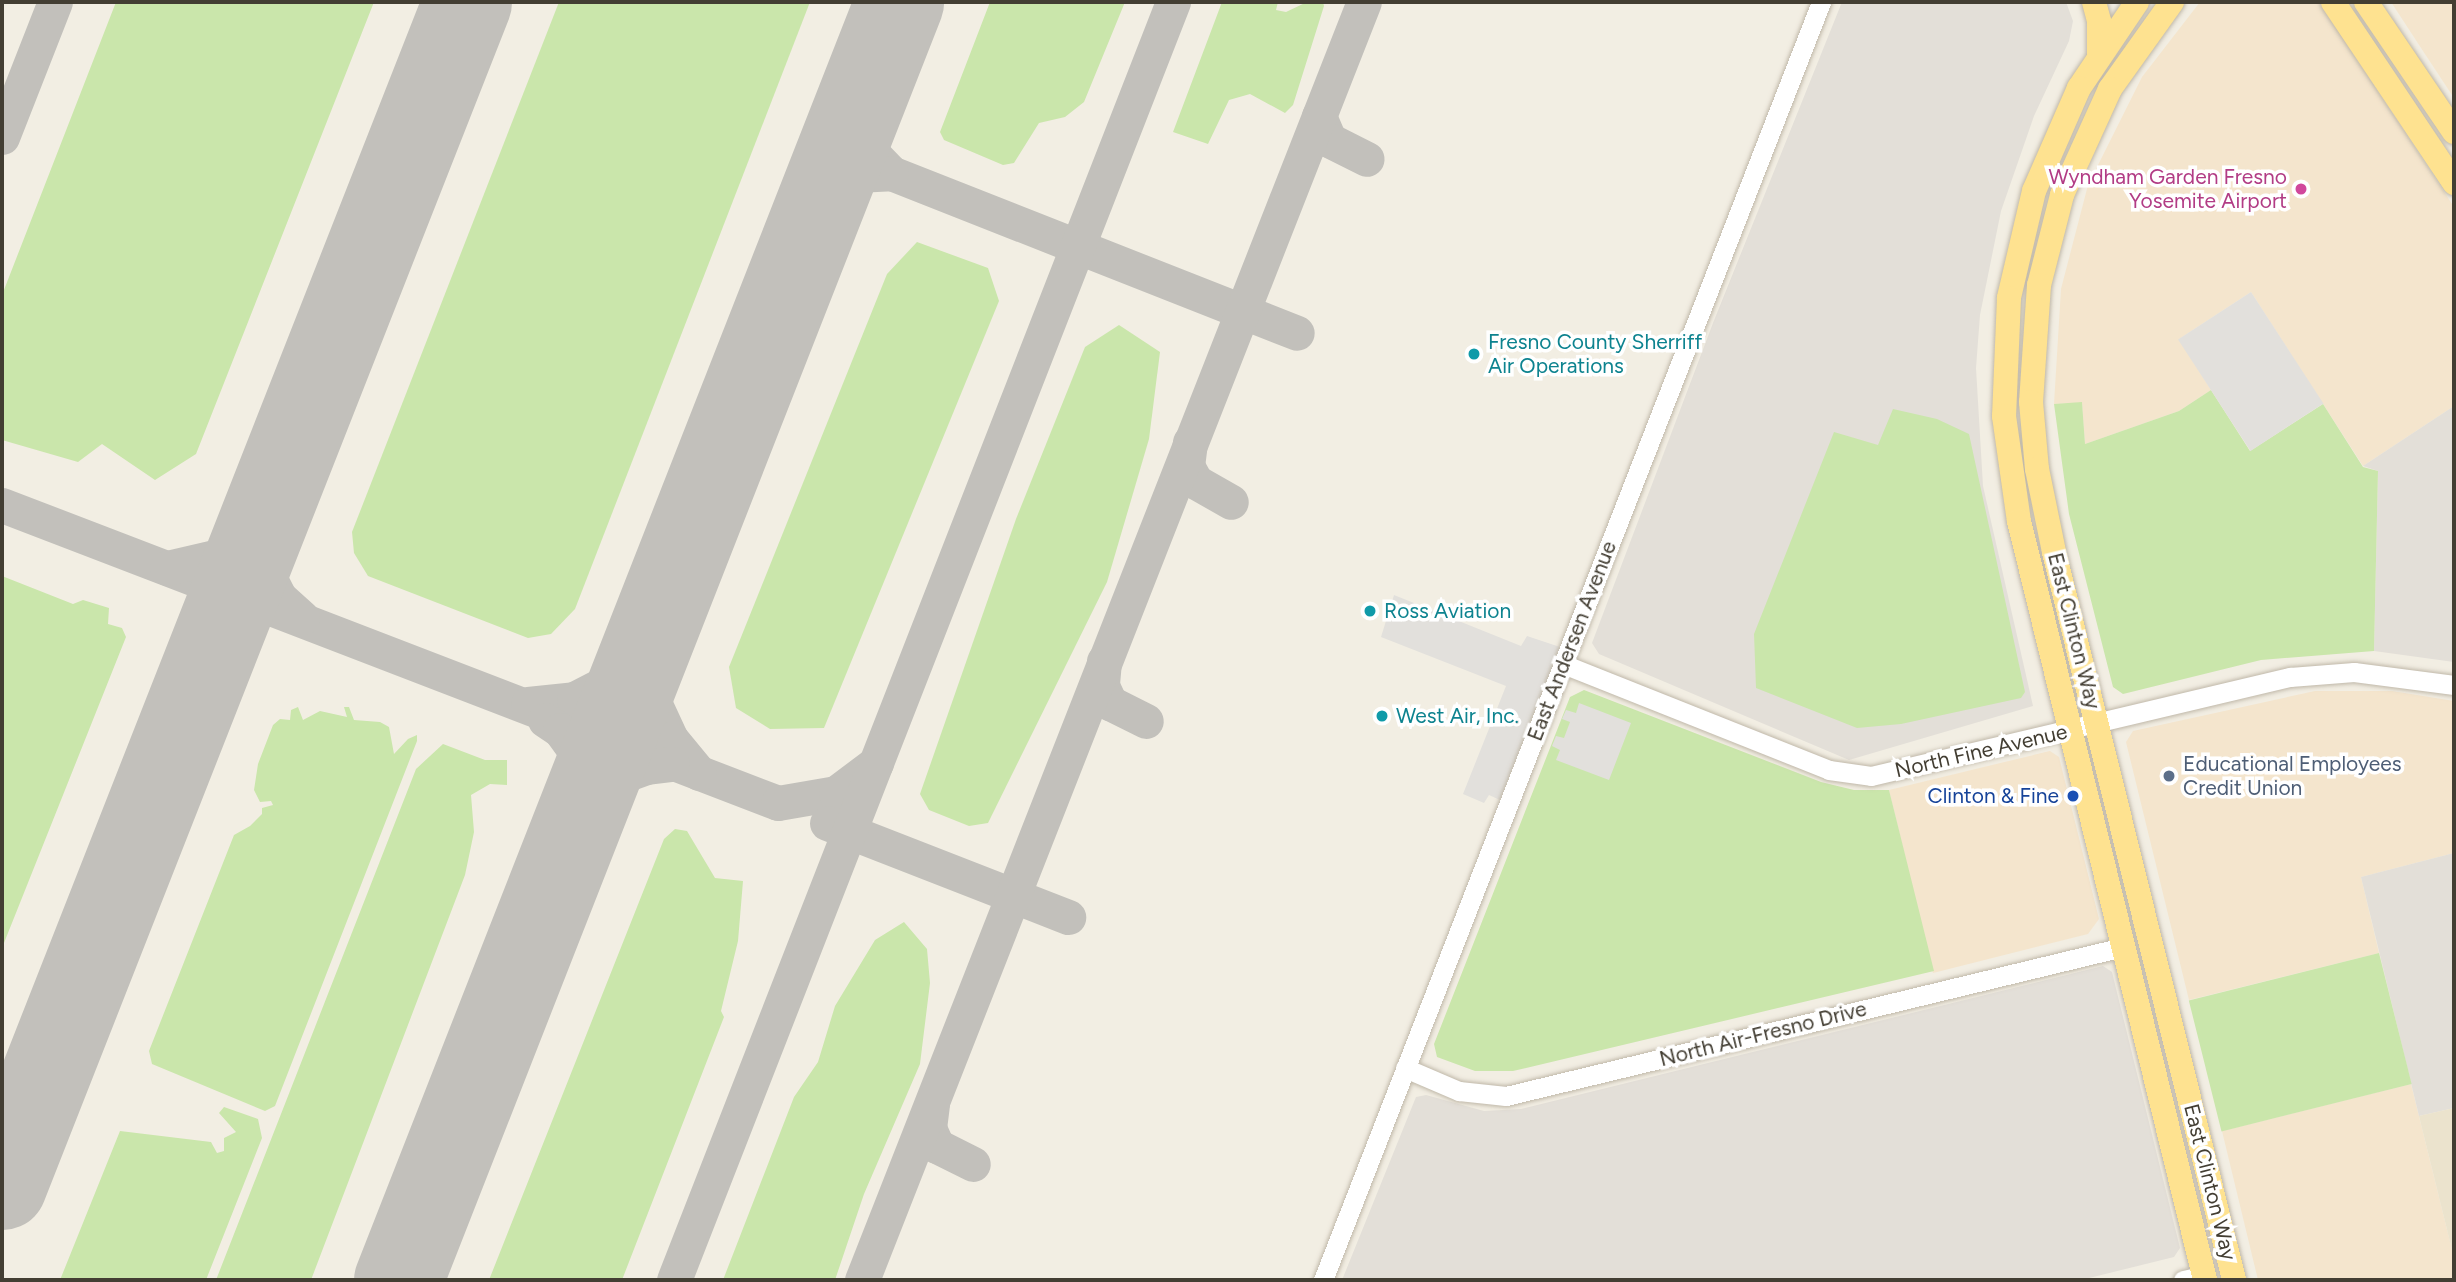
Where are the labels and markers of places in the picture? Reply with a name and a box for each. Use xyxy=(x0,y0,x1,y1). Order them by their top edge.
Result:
place label: Wyndham Garden Fresno Yosemite Airport xyxy=(2048,164,2287,214)
marker: Wyndham Garden Fresno Yosemite Airport xyxy=(2293,181,2309,197)
place label: Fresno County Sherriff Air Operations xyxy=(1488,329,1702,379)
marker: Fresno County Sherriff Air Operations xyxy=(1466,346,1482,362)
place label: Ross Aviation xyxy=(1384,598,1511,624)
marker: Ross Aviation xyxy=(1362,603,1378,619)
place label: West Air, Inc. xyxy=(1396,703,1519,729)
marker: West Air, Inc. xyxy=(1374,708,1390,724)
place label: Educational Employees Credit Union xyxy=(2183,751,2402,801)
marker: Educational Employees Credit Union xyxy=(2161,768,2177,784)
place label: Clinton & Fine xyxy=(1928,783,2059,809)
marker: Clinton & Fine xyxy=(2065,788,2081,804)

